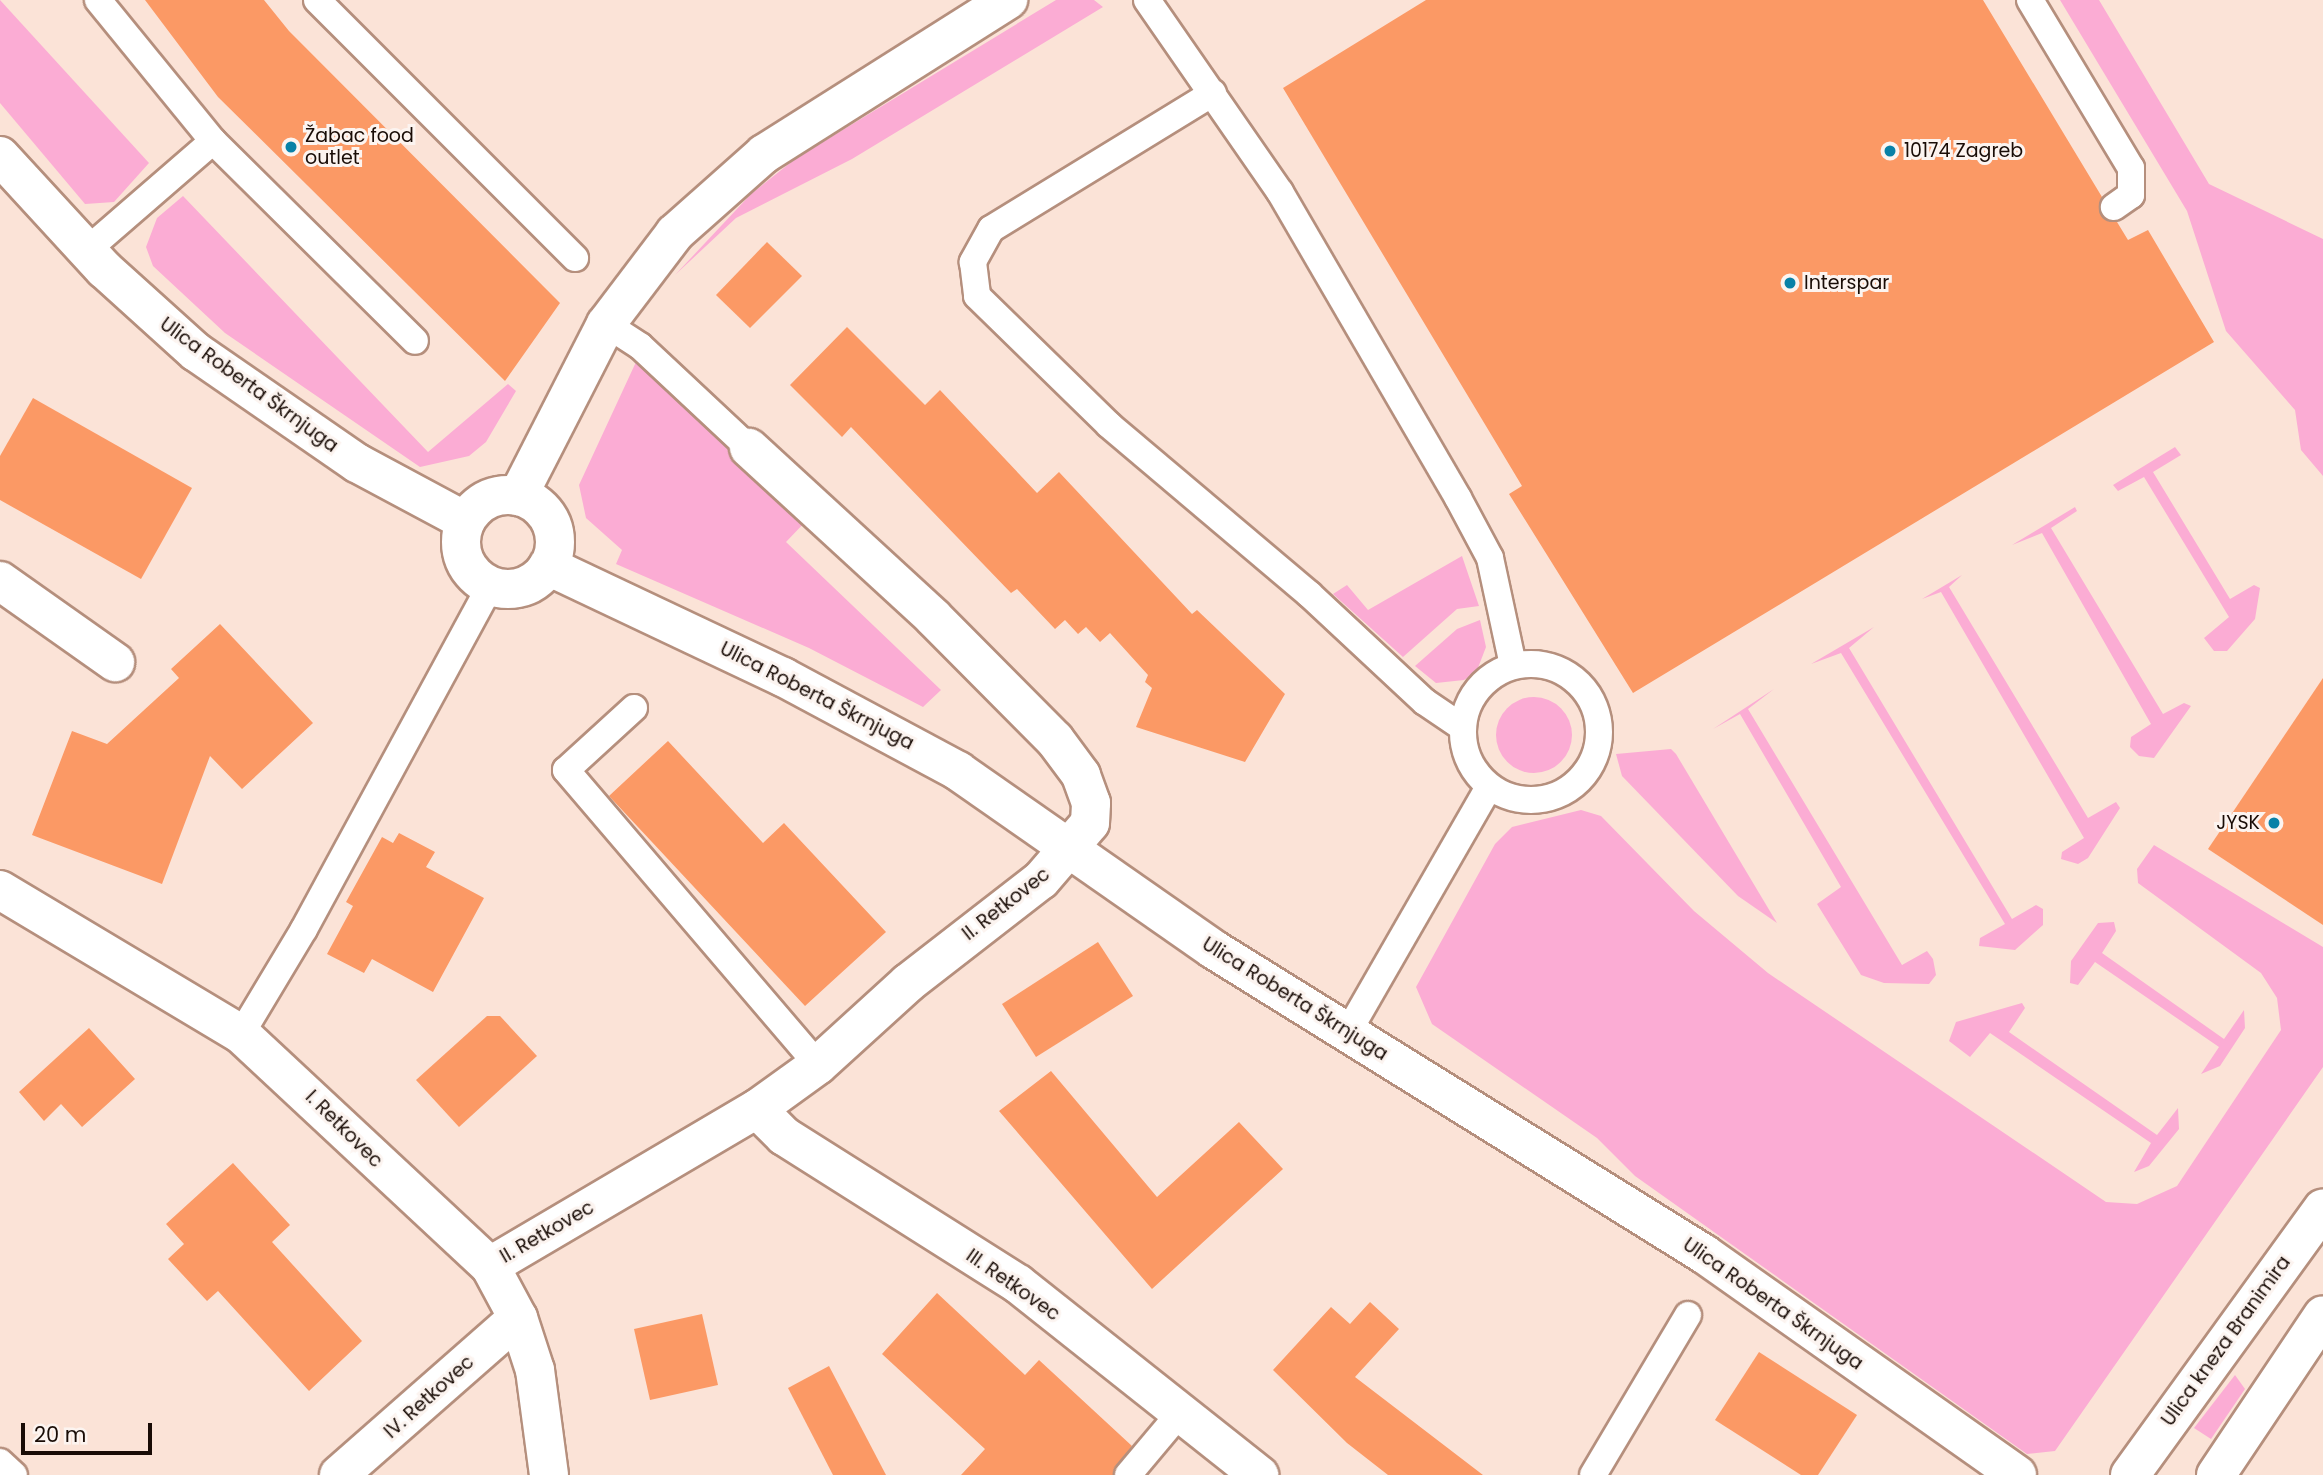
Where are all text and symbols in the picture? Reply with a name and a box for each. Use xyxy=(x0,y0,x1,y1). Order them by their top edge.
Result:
place label: Žabac food outlet xyxy=(305,125,414,169)
marker: Žabac food outlet xyxy=(283,139,299,155)
place label: 10174 Zagreb xyxy=(1904,140,2023,162)
marker: 10174 Zagreb xyxy=(1882,143,1898,159)
place label: Interspar xyxy=(1804,272,1889,294)
marker: Interspar xyxy=(1782,275,1798,291)
street label: Ulica Roberta Škrnjuga xyxy=(155,313,343,457)
street label: Ulica Roberta Škrnjuga xyxy=(716,637,918,755)
place label: JYSK xyxy=(2216,812,2260,834)
marker: JYSK xyxy=(2266,815,2282,831)
street label: II. Retkovec xyxy=(958,863,1054,945)
street label: Ulica Roberta Škrnjuga xyxy=(1198,932,1392,1066)
street label: I. Retkovec xyxy=(301,1086,387,1172)
street label: II. Retkovec xyxy=(496,1196,598,1268)
street label: Ulica Roberta Škrnjuga xyxy=(1679,1233,1867,1375)
street label: III. Retkovec xyxy=(962,1244,1064,1326)
street label: Ulica kneza Branimira xyxy=(2157,1252,2295,1430)
street label: IV. Retkovec xyxy=(379,1351,479,1443)
scale bar xyxy=(24,1408,156,1452)
text: 20 m xyxy=(34,1420,87,1449)

